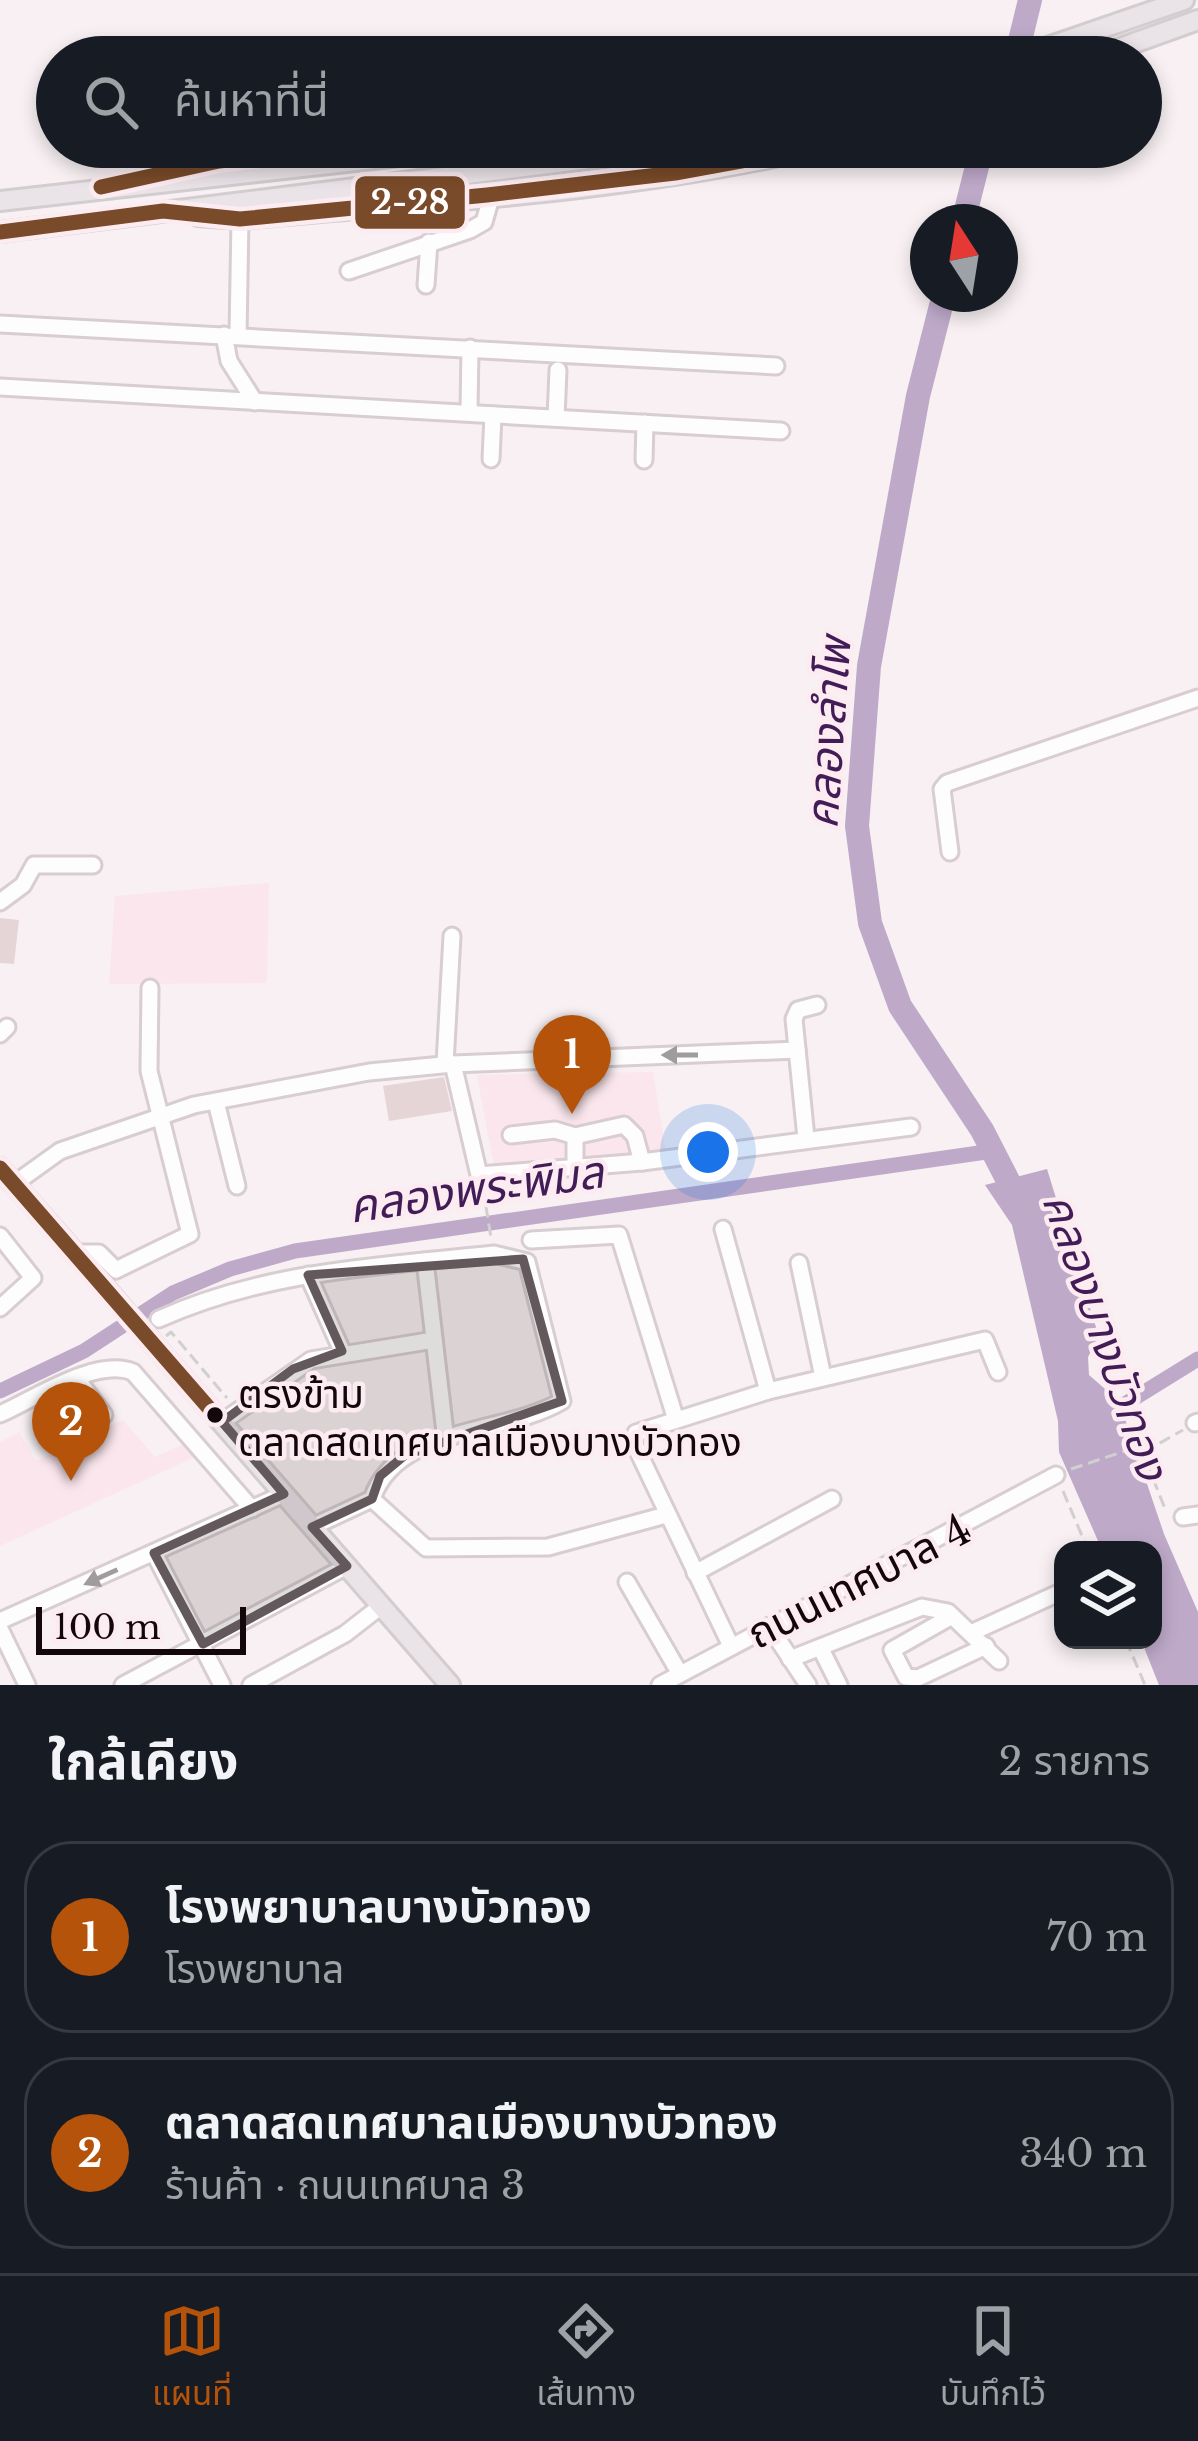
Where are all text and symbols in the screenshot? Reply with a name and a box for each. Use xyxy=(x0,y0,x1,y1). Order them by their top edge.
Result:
search box xyxy=(36,36,1162,168)
icon: search xyxy=(78,69,144,135)
text: ค้นหาที่นี่ xyxy=(174,72,329,128)
line badge: 2-28 xyxy=(353,174,467,231)
text: 2-28 xyxy=(370,182,450,223)
north arrow xyxy=(910,204,1018,312)
water label: คลองลำโพ xyxy=(793,631,863,831)
pin: 1 xyxy=(533,1015,611,1114)
one-way arrow xyxy=(660,1045,698,1065)
your location xyxy=(678,1122,738,1182)
water label: คลองพระพิมล xyxy=(345,1143,608,1235)
water label: คลองบางบัวทอง xyxy=(1031,1185,1182,1489)
place label: ตรงข้าม ตลาดสดเทศบาลเมืองบางบัวทอง xyxy=(238,1370,742,1467)
pin: 2 xyxy=(32,1382,110,1481)
marker: ตรงข้าม ตลาดสดเทศบาลเมืองบางบัวทอง xyxy=(204,1404,226,1426)
street label: ถนนเทศบาล 4 xyxy=(738,1502,980,1660)
map controls xyxy=(1054,1541,1162,1649)
button: layers xyxy=(1054,1541,1162,1649)
one-way arrow xyxy=(83,1567,118,1587)
scale bar xyxy=(36,1601,246,1654)
text: 100 m xyxy=(54,1607,161,1648)
text: ใกล้เคียง xyxy=(48,1730,238,1793)
text: 2 รายการ xyxy=(998,1737,1150,1786)
text: โรงพยาบาลบางบัวทอง xyxy=(165,1878,592,1934)
text: 1 xyxy=(81,1913,99,1962)
text: 70 m xyxy=(1047,1913,1147,1962)
text: โรงพยาบาล xyxy=(165,1945,344,1994)
text: ตลาดสดเทศบาลเมืองบางบัวทอง xyxy=(165,2094,778,2150)
text: 2 xyxy=(77,2129,103,2178)
text: 340 m xyxy=(1019,2129,1147,2178)
text: ร้านค้า · ถนนเทศบาล 3 xyxy=(165,2161,525,2210)
tab: แผนที่ xyxy=(152,2298,232,2420)
tab: เส้นทาง xyxy=(536,2298,636,2420)
tab: บันทึกไว้ xyxy=(940,2298,1046,2420)

